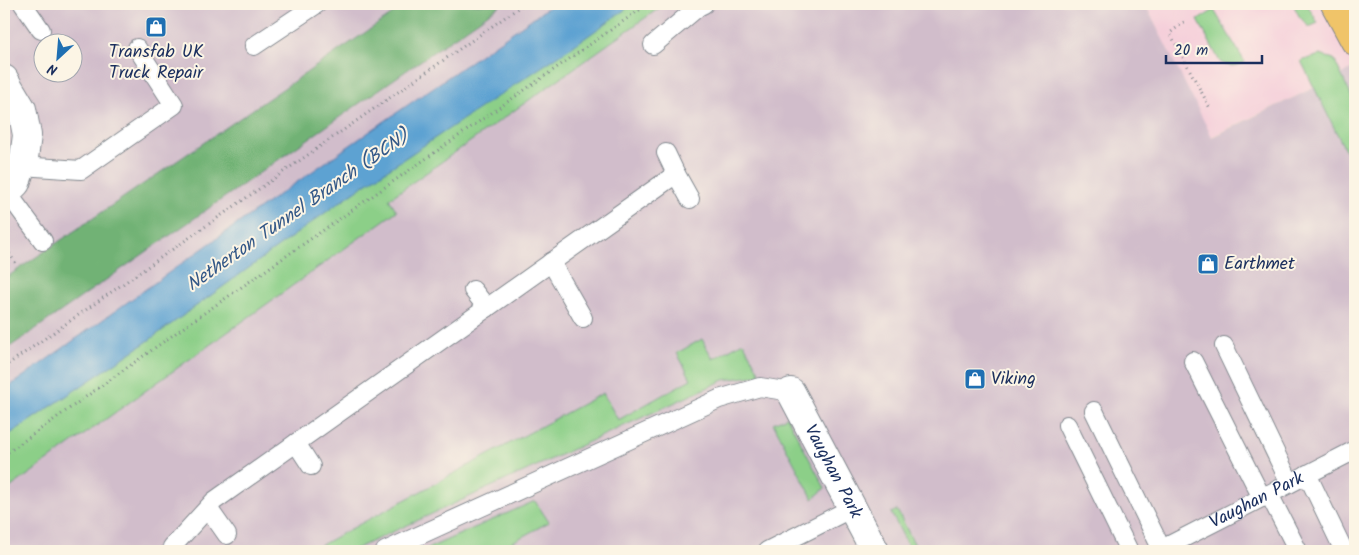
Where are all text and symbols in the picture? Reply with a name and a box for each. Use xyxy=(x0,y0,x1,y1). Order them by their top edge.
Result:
shop icon: Transfab UK Truck Repair xyxy=(144,15,168,39)
north arrow xyxy=(32,32,82,82)
scale bar xyxy=(1166,32,1263,64)
place label: Transfab UK Truck Repair xyxy=(109,38,204,88)
text: 20 m xyxy=(1174,39,1208,63)
text: N xyxy=(44,57,62,81)
water label: Netherton Tunnel Branch (BCN) xyxy=(180,121,418,300)
place label: Earthmet xyxy=(1224,250,1296,279)
shop icon: Earthmet xyxy=(1196,252,1220,276)
place label: Viking xyxy=(991,365,1036,394)
shop icon: Viking xyxy=(963,367,987,391)
street label: Vaughan Park xyxy=(796,419,870,524)
street label: Vaughan Park xyxy=(1204,464,1310,537)

